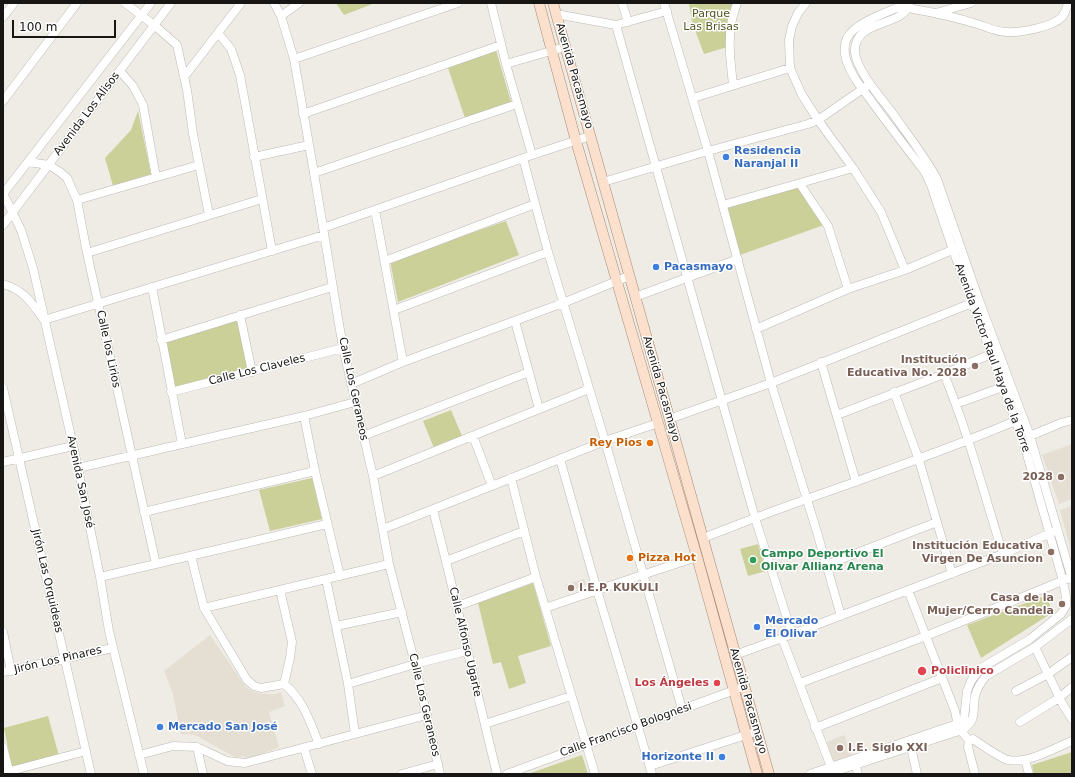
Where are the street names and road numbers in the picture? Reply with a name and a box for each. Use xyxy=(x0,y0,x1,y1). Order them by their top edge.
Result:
street label: Avenida Pacasmayo xyxy=(553,22,595,130)
street label: Avenida Los Alisos xyxy=(51,70,123,158)
street label: Avenida Victor Raul Haya de la Torre xyxy=(952,262,1032,454)
street label: Calle los Lirios xyxy=(93,309,123,389)
street label: Avenida Pacasmayo xyxy=(640,335,682,443)
street label: Calle Los Geraneos xyxy=(336,336,370,442)
street label: Calle Los Claveles xyxy=(207,352,307,388)
street label: Avenida San José xyxy=(64,435,96,529)
street label: Jirón Las Orquideas xyxy=(29,528,65,634)
street label: Calle Alfonso Ugarte xyxy=(446,586,484,698)
street label: Jirón Los Pinares xyxy=(13,643,103,677)
street label: Avenida Pacasmayo xyxy=(727,647,769,755)
street label: Calle Los Geraneos xyxy=(406,652,442,758)
street label: Calle Francisco Bolognesi xyxy=(558,700,694,760)

